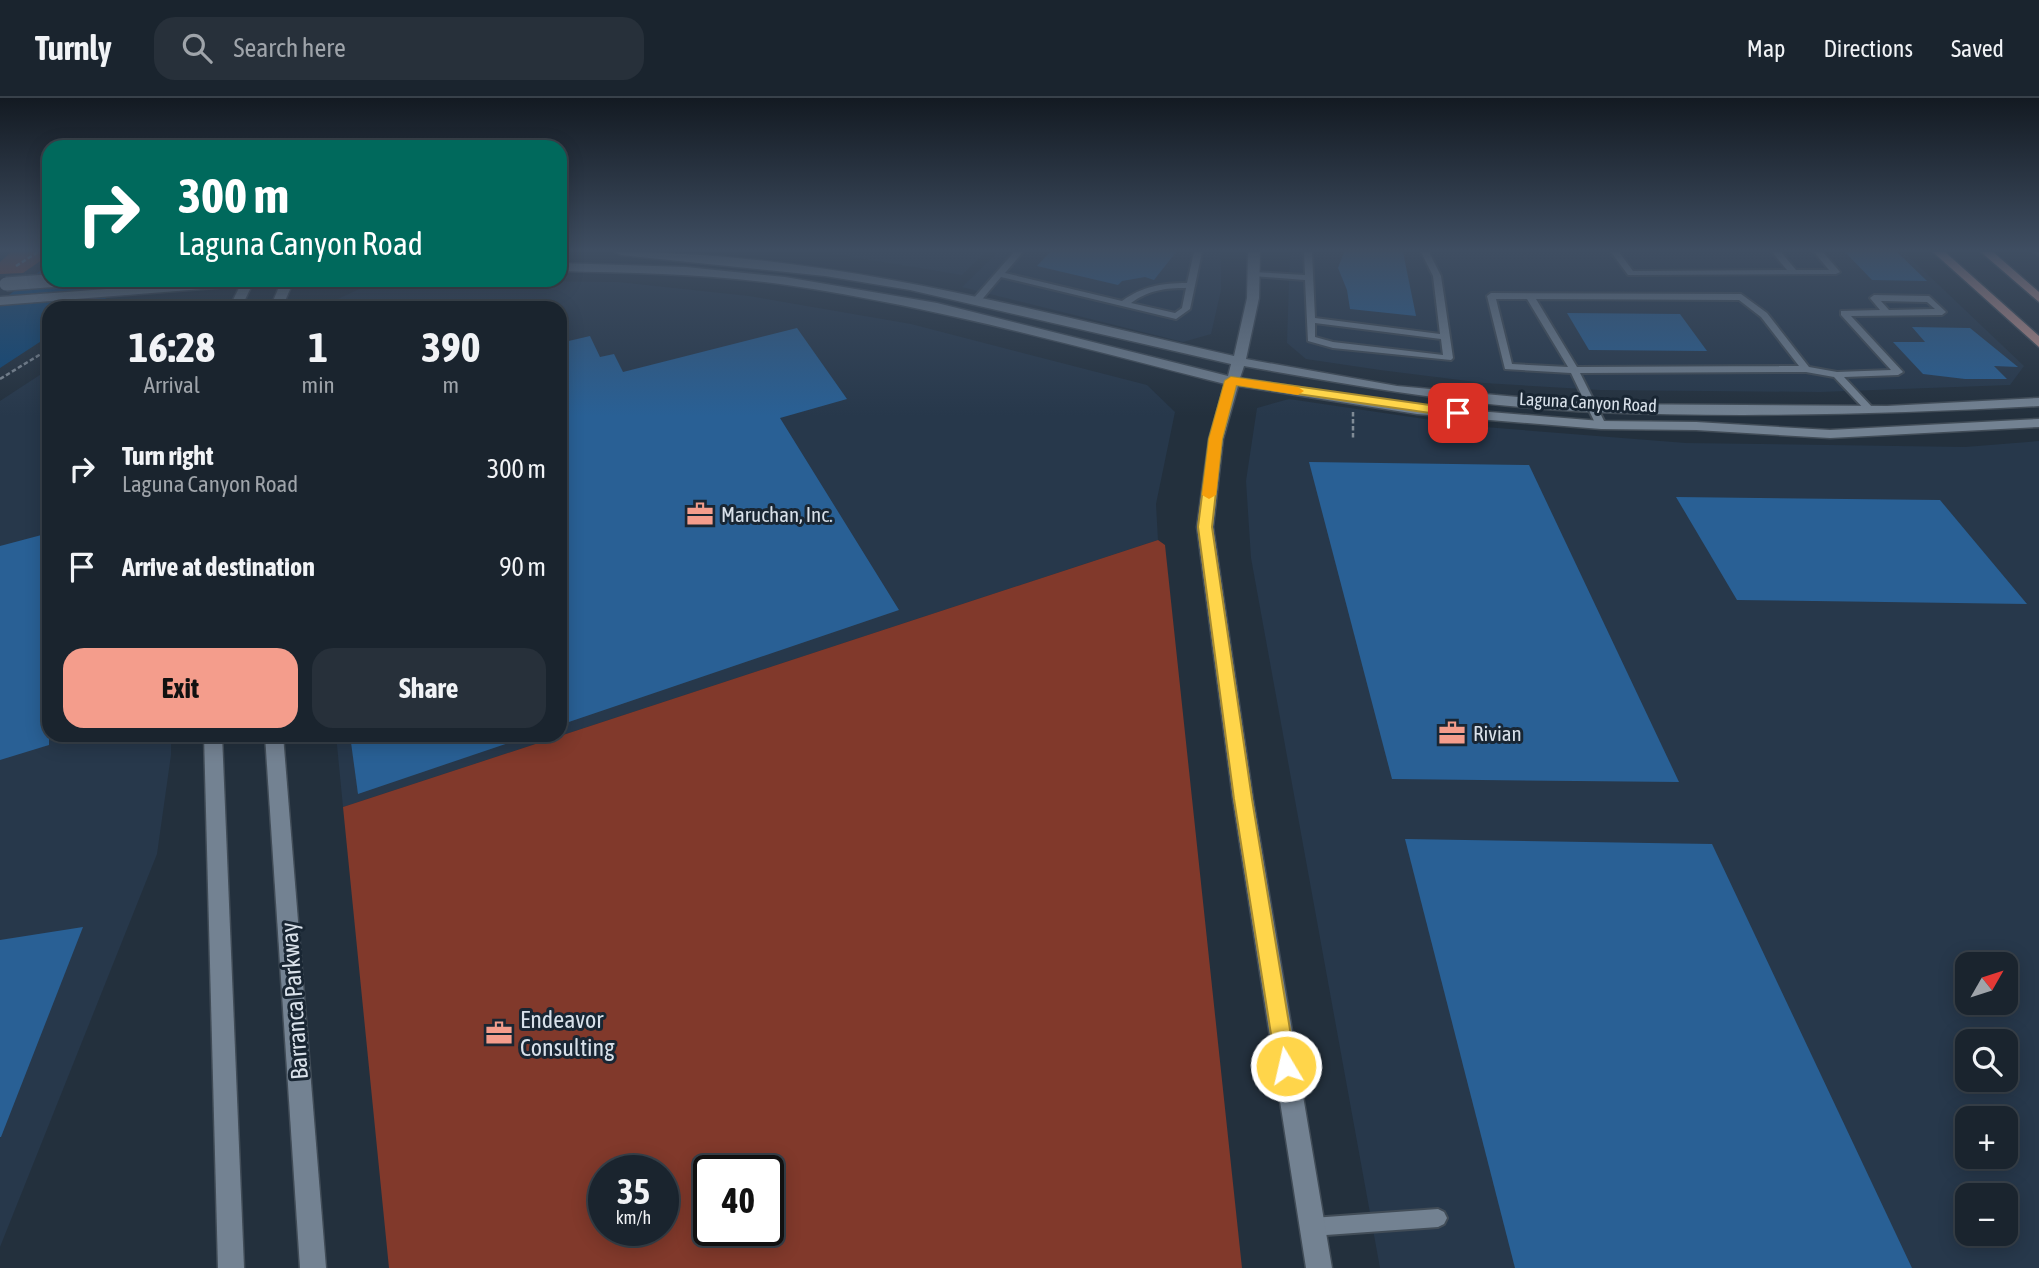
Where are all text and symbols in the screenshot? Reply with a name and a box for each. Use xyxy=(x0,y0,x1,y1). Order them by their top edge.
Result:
search box xyxy=(154,17,644,80)
text: Turnly xyxy=(35,29,112,67)
icon: search xyxy=(178,29,216,67)
text: Search here xyxy=(234,33,346,63)
text: Map xyxy=(1747,35,1785,62)
text: Directions xyxy=(1823,35,1913,62)
text: Saved xyxy=(1951,35,2004,62)
text: 300 m xyxy=(178,167,289,223)
icon: right xyxy=(63,168,154,259)
text: Laguna Canyon Road xyxy=(178,225,423,262)
text: 16:28 xyxy=(129,323,215,371)
text: 1 xyxy=(308,323,328,371)
text: 390 xyxy=(421,323,480,371)
text: Arrival xyxy=(144,372,200,398)
text: min xyxy=(302,372,335,398)
text: m xyxy=(443,372,459,398)
pin xyxy=(1428,383,1488,443)
street label: Laguna Canyon Road xyxy=(1519,388,1657,416)
icon: arrive xyxy=(1439,394,1477,432)
text: Turn right xyxy=(122,441,213,471)
icon: right xyxy=(63,450,101,488)
text: 300 m xyxy=(487,454,546,484)
text: Laguna Canyon Road xyxy=(122,471,298,497)
office icon: Maruchan, Inc. xyxy=(685,499,715,529)
place label: Maruchan, Inc. xyxy=(721,502,833,526)
icon: arrive xyxy=(63,548,101,586)
text: Arrive at destination xyxy=(122,552,315,582)
text: 90 m xyxy=(499,552,546,582)
button: Exit xyxy=(63,648,298,728)
button: Share xyxy=(312,648,546,728)
office icon: Rivian xyxy=(1437,718,1467,748)
place label: Rivian xyxy=(1473,721,1522,745)
street label: Barranca Parkway xyxy=(275,921,313,1081)
north arrow xyxy=(1955,952,2018,1015)
map controls xyxy=(1955,952,2018,1246)
place label: Endeavor Consulting xyxy=(520,1006,615,1061)
office icon: Endeavor Consulting xyxy=(484,1018,514,1048)
position arrow xyxy=(1249,1029,1323,1103)
button: search xyxy=(1955,1029,2018,1092)
button: + xyxy=(1955,1106,2018,1169)
speed limit sign: 40 xyxy=(693,1155,784,1246)
text: 35 xyxy=(617,1171,650,1211)
button: − xyxy=(1955,1183,2018,1246)
text: km/h xyxy=(616,1207,651,1228)

